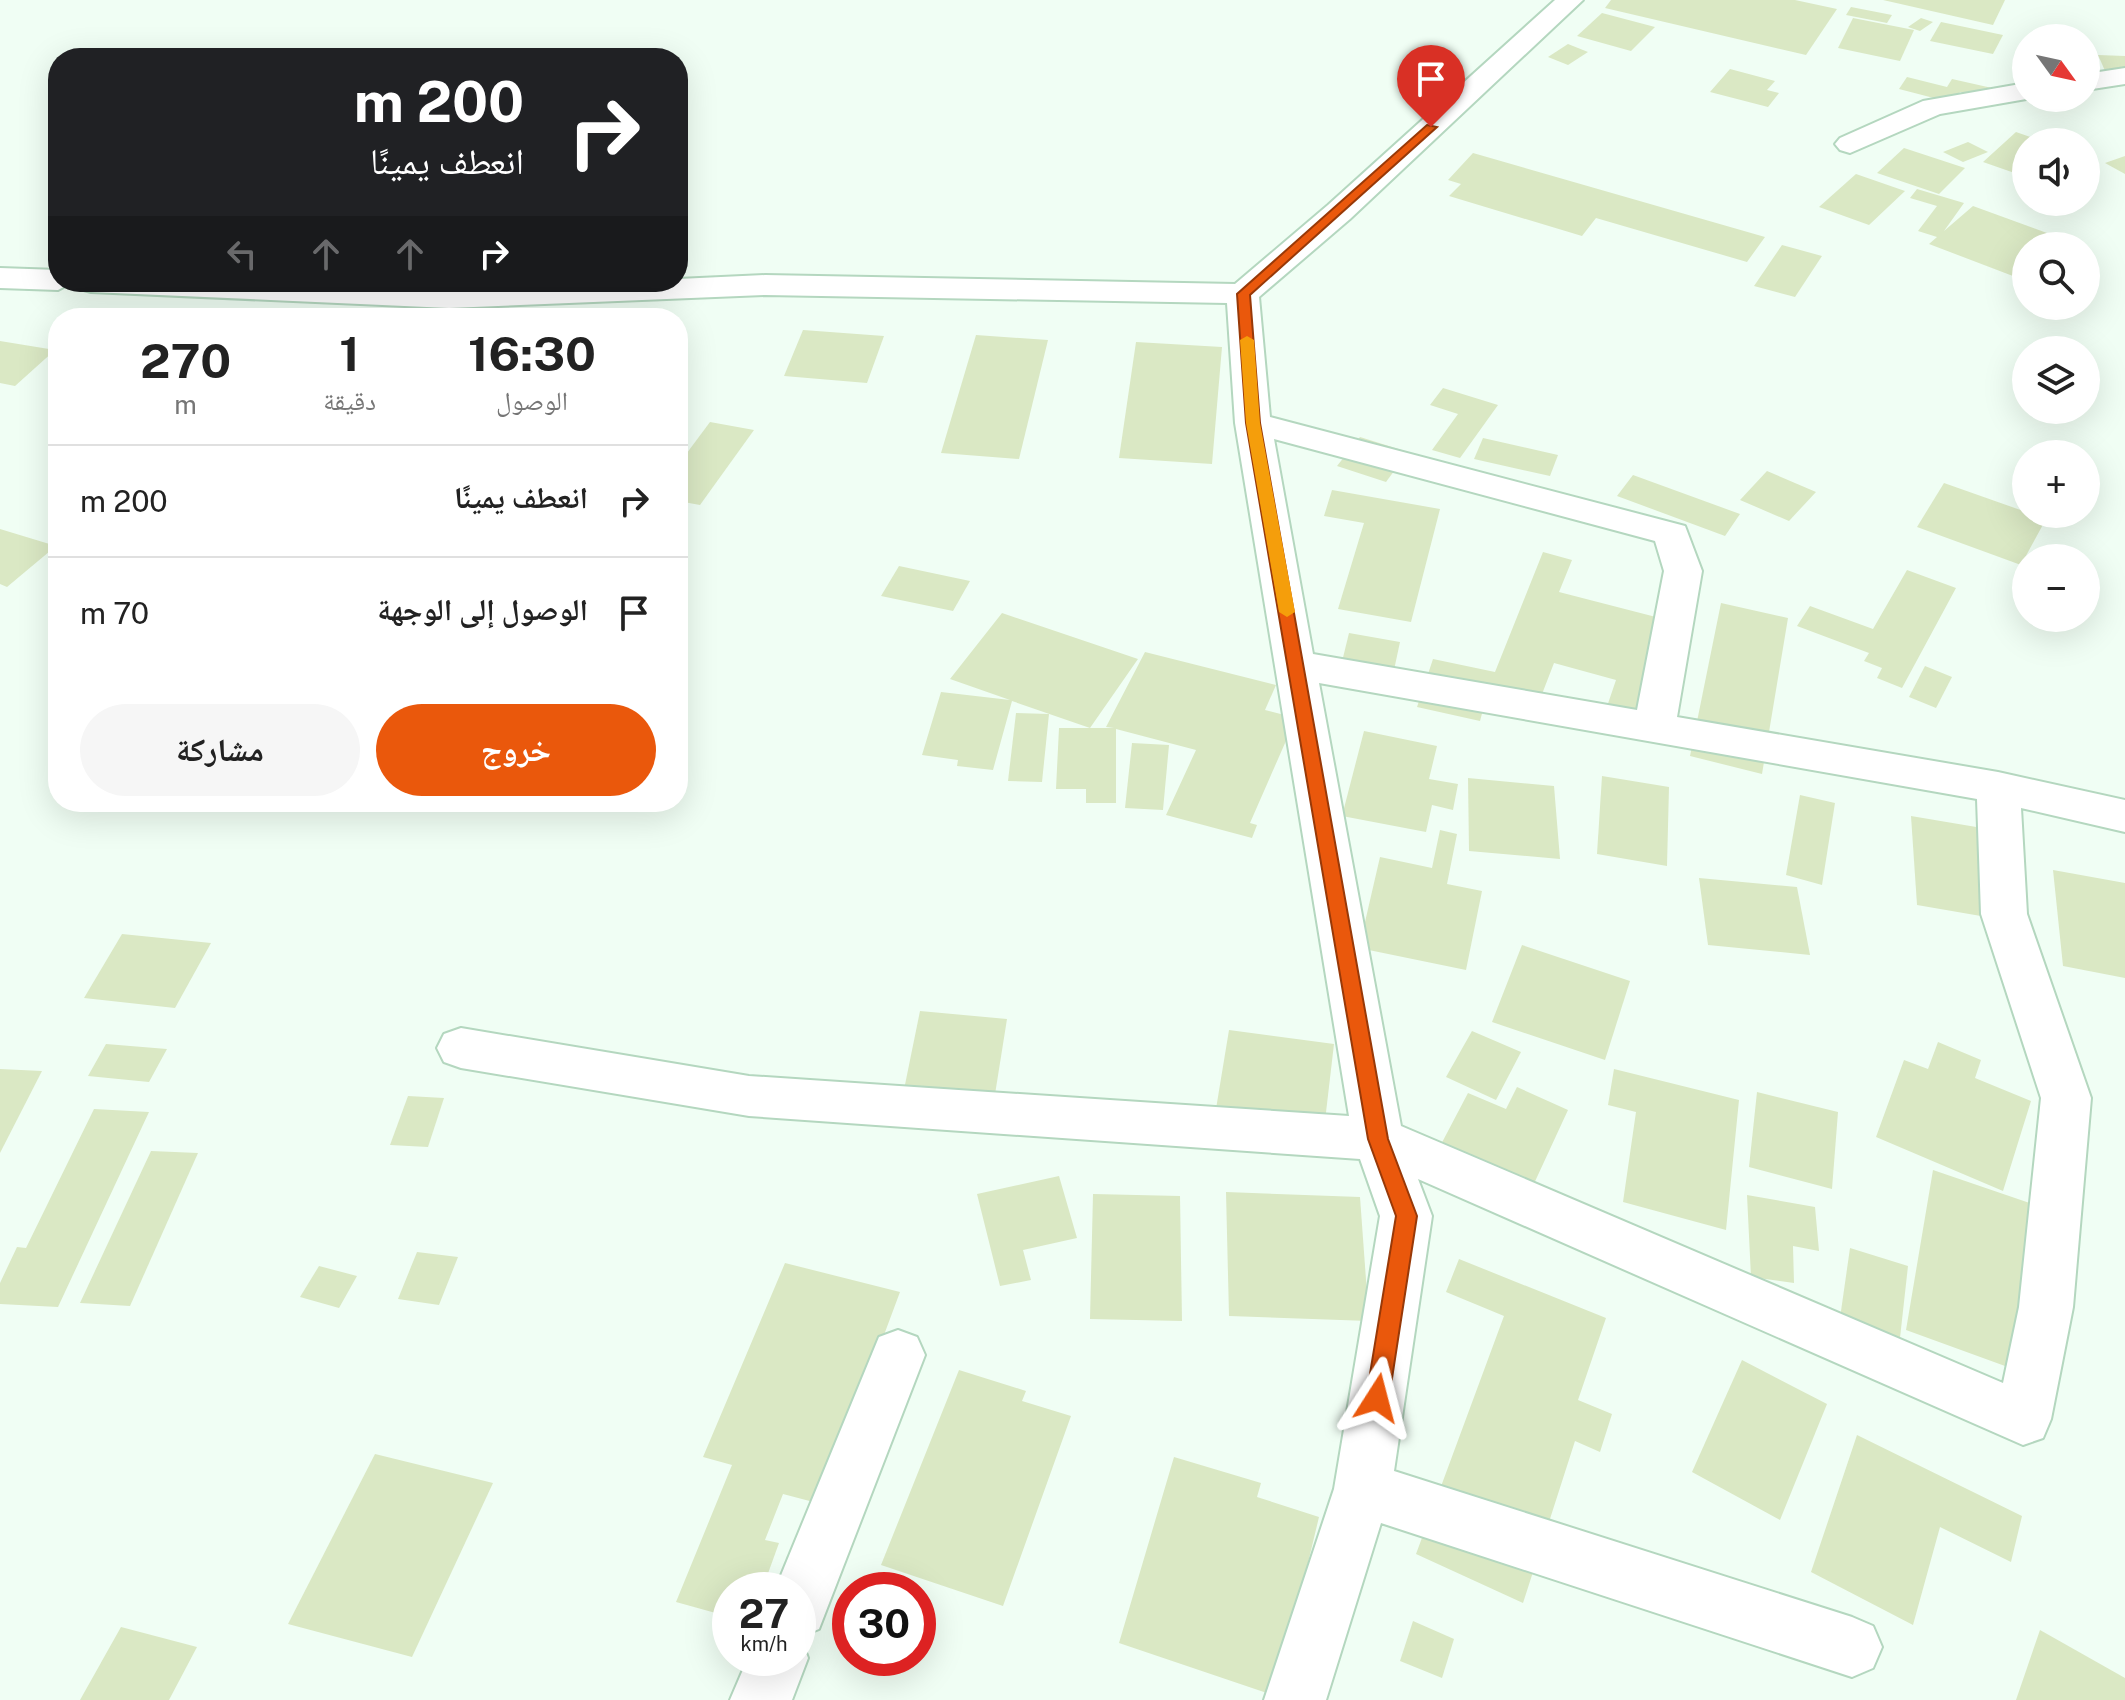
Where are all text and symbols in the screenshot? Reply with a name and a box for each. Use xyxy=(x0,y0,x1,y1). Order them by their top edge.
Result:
north arrow xyxy=(2012,24,2100,112)
map controls xyxy=(2012,24,2100,632)
pin xyxy=(1397,45,1465,127)
icon: arrive xyxy=(1409,57,1453,101)
text: 200 m xyxy=(354,69,524,135)
icon: right xyxy=(552,80,656,184)
button: sound xyxy=(2012,128,2100,216)
text: انعطف يمينًا xyxy=(370,140,524,182)
icon: left xyxy=(220,232,264,276)
icon: ahead xyxy=(304,232,348,276)
icon: ahead xyxy=(388,232,432,276)
icon: right xyxy=(472,232,516,276)
button: search xyxy=(2012,232,2100,320)
text: 1 xyxy=(339,325,360,382)
text: 16:30 xyxy=(468,325,596,382)
text: 270 xyxy=(140,332,231,389)
button: layers xyxy=(2012,336,2100,424)
text: دقيقة xyxy=(323,385,376,416)
text: الوصول xyxy=(496,385,568,416)
text: m xyxy=(174,389,197,420)
button: + xyxy=(2012,440,2100,528)
text: انعطف يمينًا xyxy=(454,479,588,515)
icon: right xyxy=(612,479,656,523)
text: 200 m xyxy=(80,483,168,519)
button: − xyxy=(2012,544,2100,632)
text: الوصول إلى الوجهة xyxy=(377,591,588,627)
icon: arrive xyxy=(612,591,656,635)
text: 70 m xyxy=(80,595,149,631)
button: مشاركة xyxy=(80,704,360,796)
button: خروج xyxy=(376,704,656,796)
position arrow xyxy=(1335,1356,1419,1440)
speed limit sign: 30 xyxy=(832,1572,936,1676)
text: 27 xyxy=(739,1590,789,1637)
text: km/h xyxy=(740,1632,788,1656)

